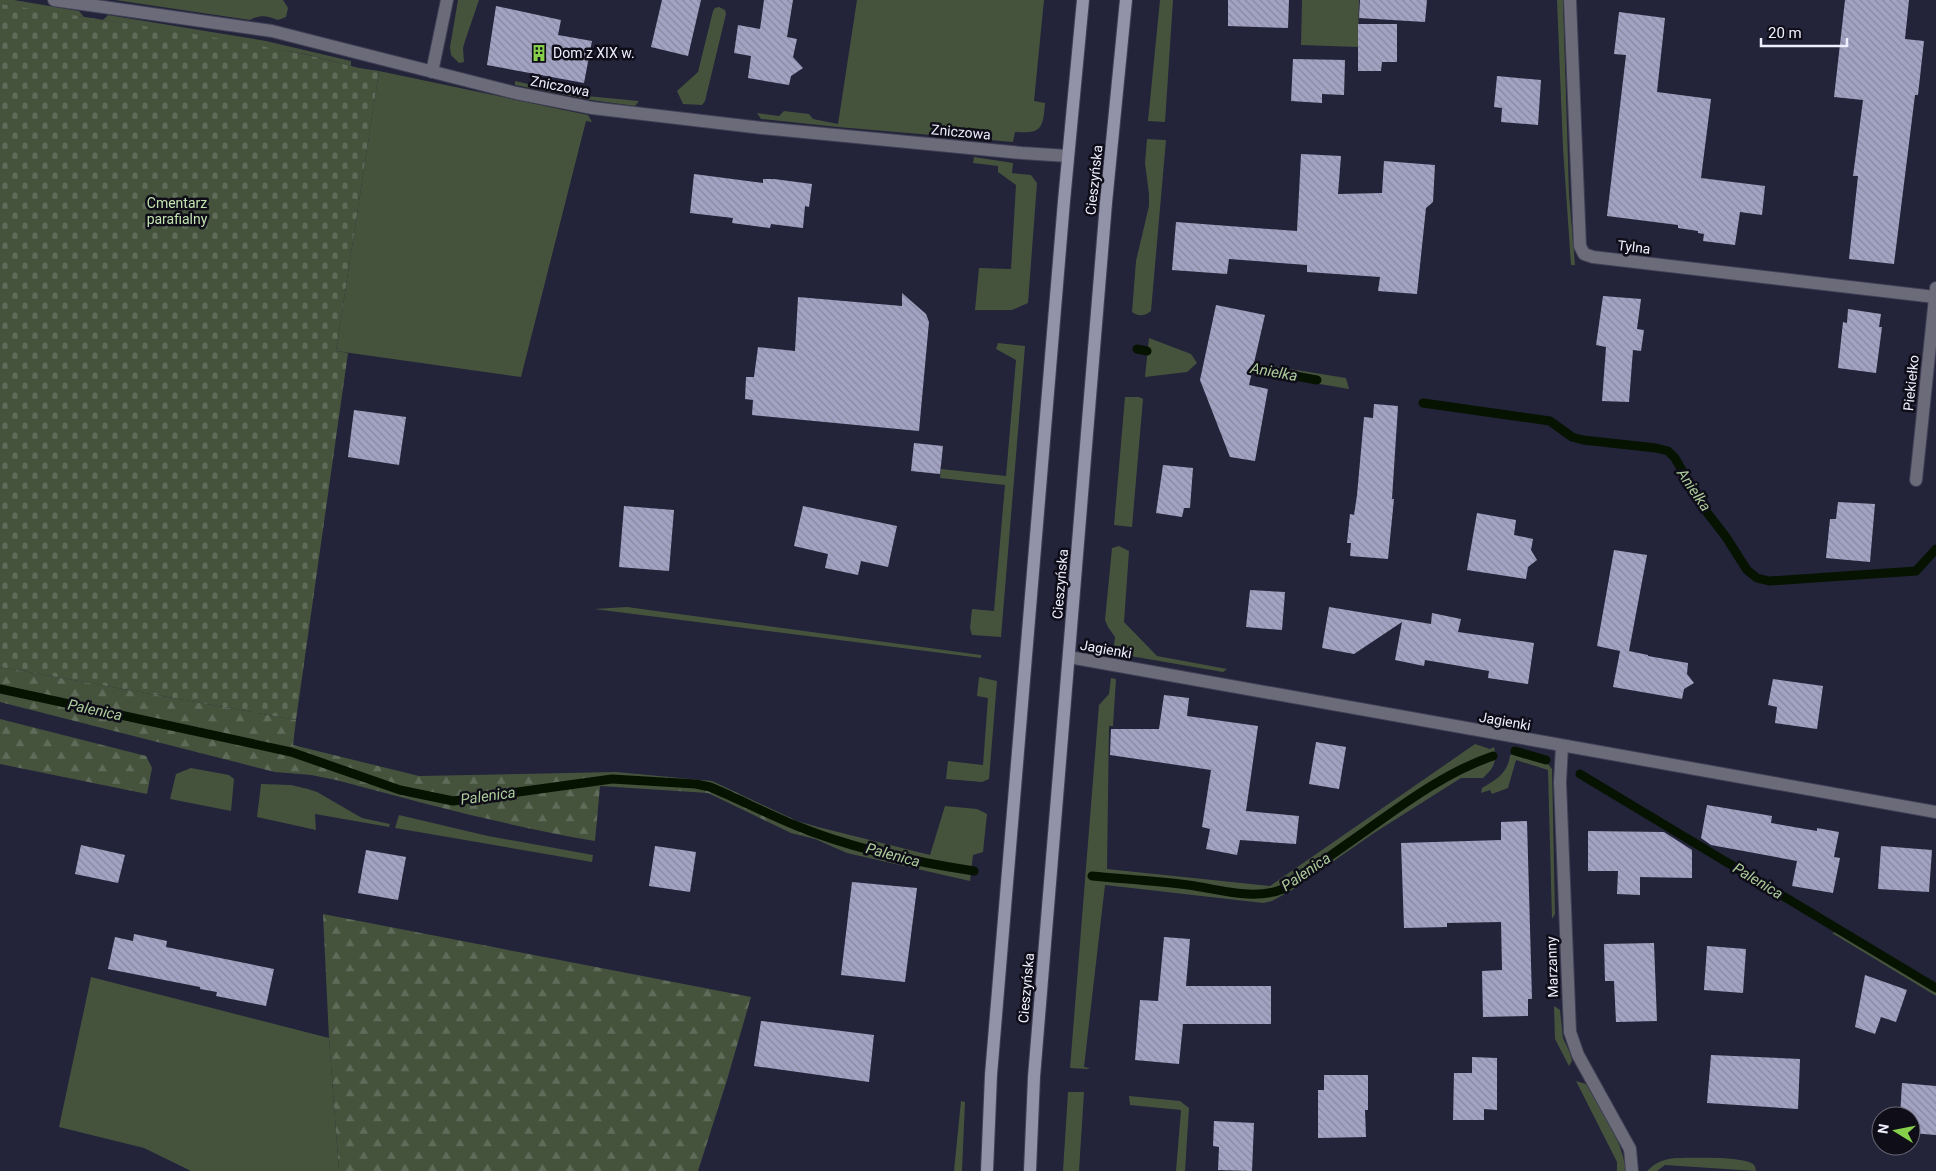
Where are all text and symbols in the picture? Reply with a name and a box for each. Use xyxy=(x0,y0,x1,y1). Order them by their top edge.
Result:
scale bar xyxy=(1761,15,1847,47)
text: 20 m xyxy=(1768,24,1802,42)
building icon: Dom z XIX w. xyxy=(529,43,549,63)
place label: Dom z XIX w. xyxy=(553,45,635,61)
street label: Zniczowa xyxy=(529,72,591,100)
street label: Zniczowa xyxy=(931,121,991,143)
street label: Cieszyńska xyxy=(1082,144,1106,216)
park label: Cmentarz parafialny xyxy=(147,195,208,227)
street label: Tylna xyxy=(1617,237,1651,257)
street label: Piekiełko xyxy=(1900,354,1922,412)
water label: Anielka xyxy=(1248,359,1299,385)
water label: Anielka xyxy=(1673,464,1715,515)
street label: Cieszyńska xyxy=(1049,548,1071,620)
street label: Jagienki xyxy=(1079,637,1133,661)
water label: Palenica xyxy=(66,695,124,725)
street label: Jagienki xyxy=(1478,709,1532,733)
water label: Palenica xyxy=(459,783,517,809)
water label: Palenica xyxy=(864,839,922,871)
water label: Palenica xyxy=(1278,849,1334,895)
water label: Palenica xyxy=(1730,859,1786,903)
street label: Marzanny xyxy=(1543,936,1561,998)
street label: Cieszyńska xyxy=(1015,952,1037,1024)
north arrow xyxy=(1871,1106,1921,1156)
text: N xyxy=(1874,1122,1892,1135)

